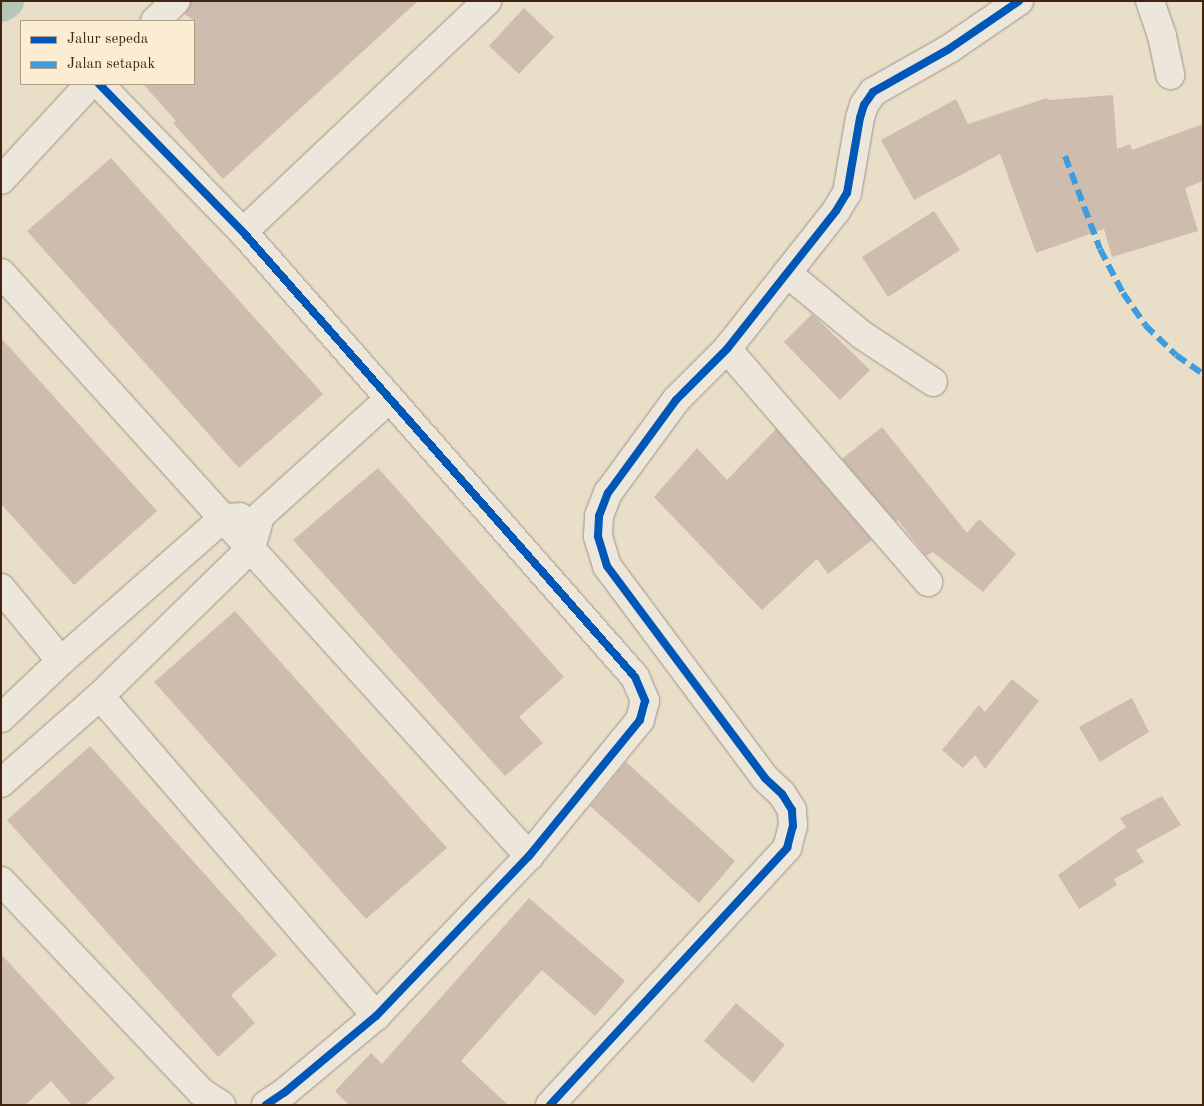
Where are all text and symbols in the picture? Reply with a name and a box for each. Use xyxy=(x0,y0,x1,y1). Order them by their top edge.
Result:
legend xyxy=(20,20,195,85)
text: Jalur sepeda xyxy=(67,32,148,47)
text: Jalan setapak xyxy=(67,57,155,72)

